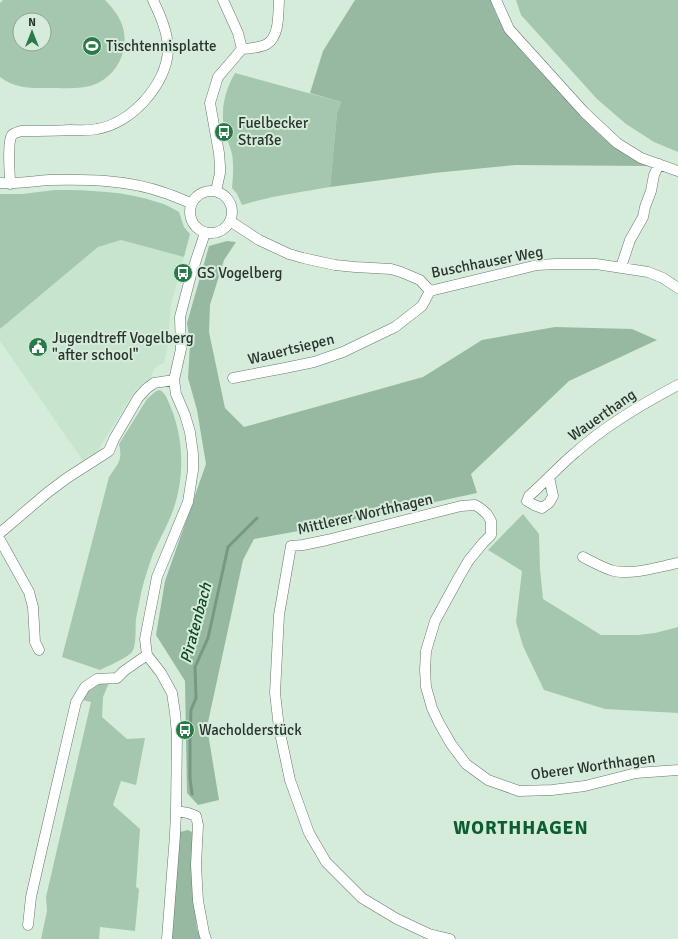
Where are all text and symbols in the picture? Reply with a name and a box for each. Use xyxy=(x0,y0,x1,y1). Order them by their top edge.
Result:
north arrow xyxy=(12,12,52,52)
text: N xyxy=(28,16,36,29)
sports icon: Tischtennisplatte xyxy=(81,35,103,57)
place label: Tischtennisplatte xyxy=(106,37,217,55)
place label: Fuelbecker Straße xyxy=(238,114,309,149)
bus stop icon: Fuelbecker Straße xyxy=(213,121,235,143)
street label: Buschhauser Weg xyxy=(430,242,545,282)
bus stop icon: GS Vogelberg xyxy=(172,262,194,284)
place label: GS Vogelberg xyxy=(197,264,283,282)
place label: Jugendtreff Vogelberg "after school" xyxy=(52,329,194,364)
street label: Wauertsiepen xyxy=(246,330,336,368)
public building icon: Jugendtreff Vogelberg "after school" xyxy=(27,336,49,358)
street label: Wauerthang xyxy=(565,385,639,445)
street label: Mittlerer Worthhagen xyxy=(296,490,434,538)
water label: Piratenbach xyxy=(176,580,217,665)
bus stop icon: Wacholderstück xyxy=(174,719,196,741)
place label: Wacholderstück xyxy=(199,721,302,739)
street label: Oberer Worthhagen xyxy=(530,748,656,784)
district label: WORTHHAGEN xyxy=(453,816,589,840)

